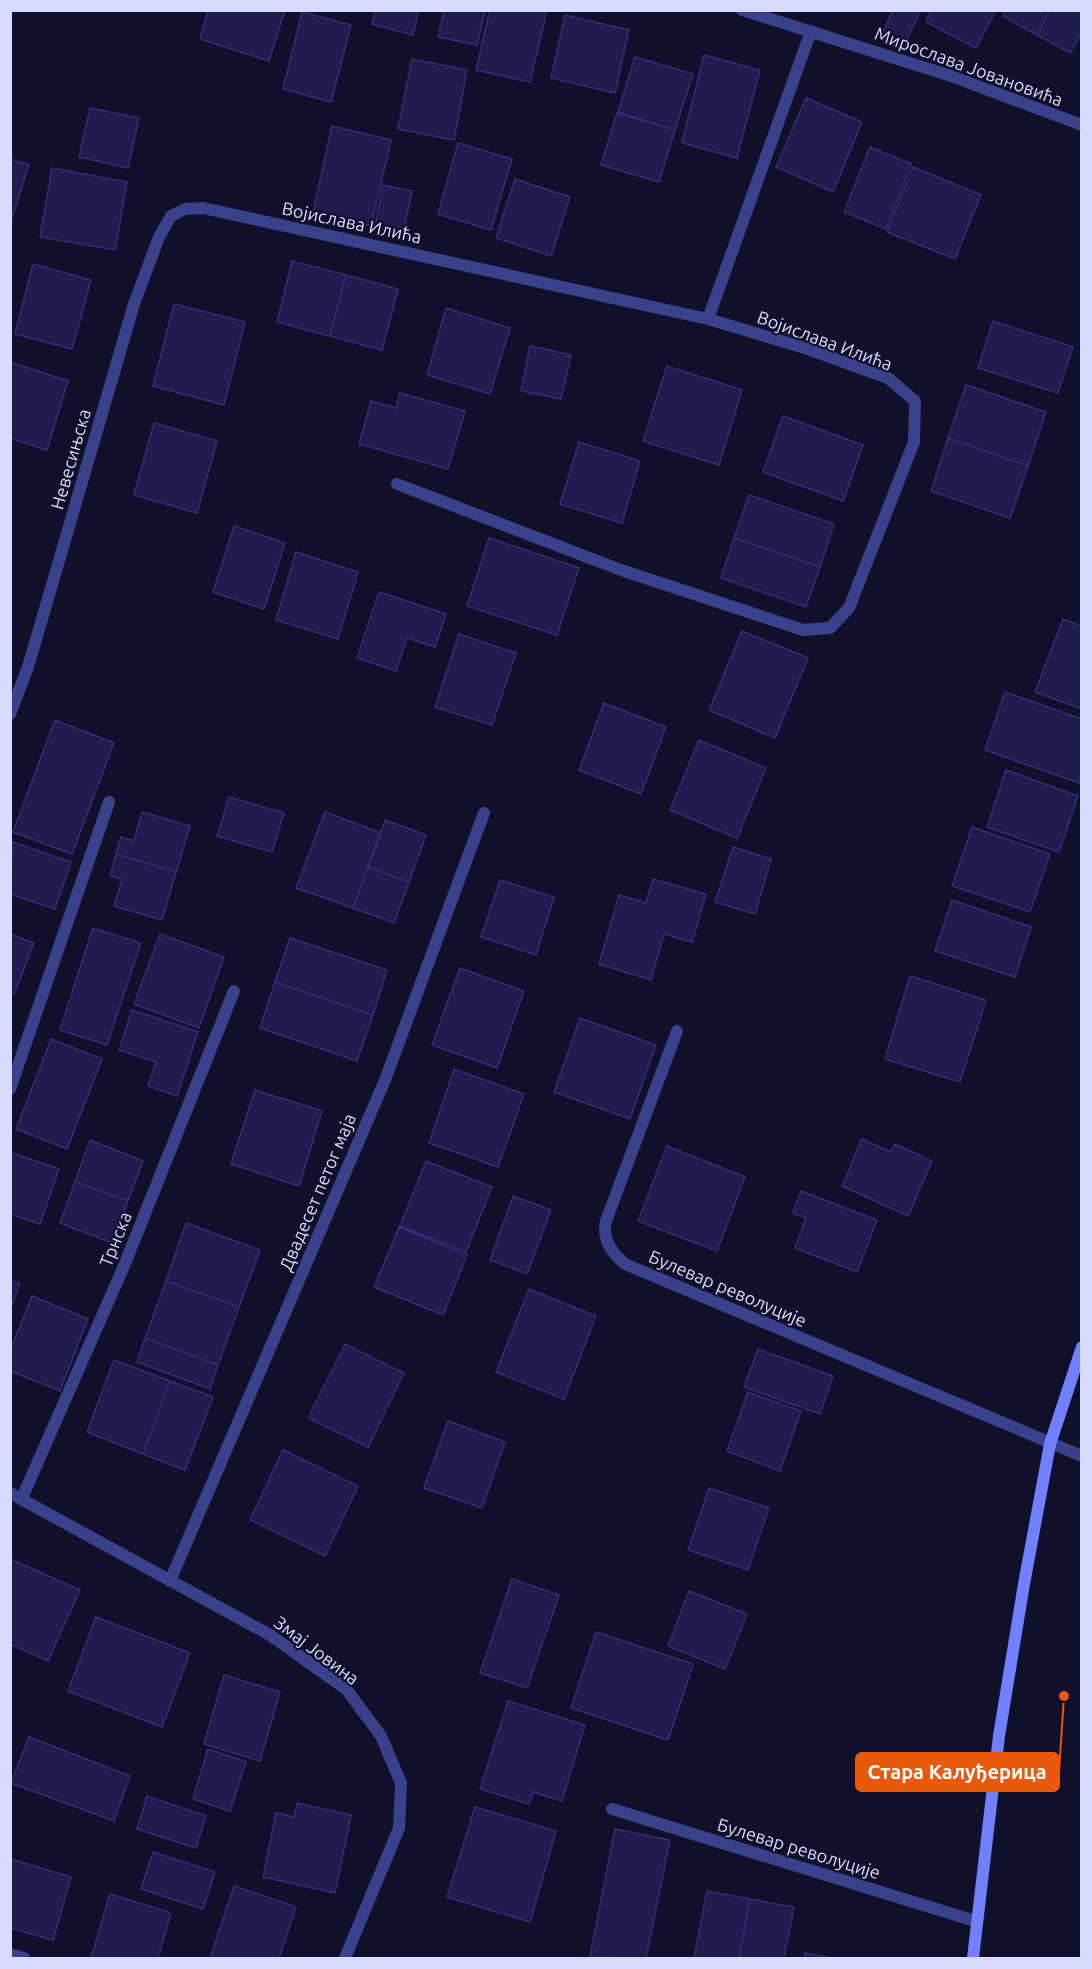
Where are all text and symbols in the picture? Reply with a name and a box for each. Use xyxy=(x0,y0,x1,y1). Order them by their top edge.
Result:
street label: Мирослава Јовановића xyxy=(872,23,1066,109)
street label: Војислава Илића xyxy=(280,197,424,247)
street label: Војислава Илића xyxy=(755,306,895,374)
street label: Невесињска xyxy=(46,406,94,512)
street label: Двадесет петог маја xyxy=(275,1110,359,1274)
street label: Трнска xyxy=(95,1209,135,1269)
street label: Булевар револуције xyxy=(646,1246,810,1330)
street label: Змај Јовина xyxy=(271,1612,363,1688)
callout: Стара Калуђерица xyxy=(856,1753,1059,1791)
text: Стара Калуђерица xyxy=(867,1760,1047,1783)
street label: Булевар револуције xyxy=(715,1814,883,1882)

